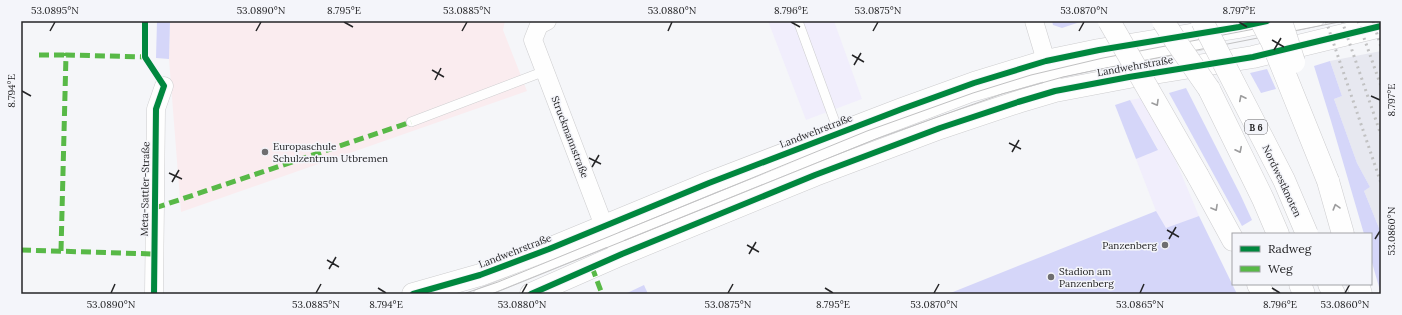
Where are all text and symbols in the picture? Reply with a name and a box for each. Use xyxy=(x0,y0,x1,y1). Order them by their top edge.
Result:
text: 53.0895°N xyxy=(31,4,79,17)
text: 53.0890°N xyxy=(237,4,286,17)
text: 8.795°E xyxy=(327,4,361,17)
text: 53.0885°N xyxy=(443,4,491,17)
text: 53.0880°N xyxy=(648,4,697,17)
text: 8.796°E xyxy=(774,4,808,17)
text: 53.0875°N xyxy=(855,4,902,17)
text: 53.0870°N xyxy=(1060,4,1108,17)
text: 8.797°E xyxy=(1223,4,1255,17)
street label: Landwehrstraße xyxy=(1096,53,1175,79)
text: 8.794°E xyxy=(5,74,18,108)
text: 8.797°E xyxy=(1385,84,1398,116)
street label: Struckmannstraße xyxy=(548,94,592,180)
one-way arrow xyxy=(1239,95,1247,102)
one-way arrow xyxy=(1152,99,1159,106)
street label: Landwehrstraße xyxy=(778,111,855,151)
road number: B 6 xyxy=(1245,120,1267,134)
place label: Europaschule Schulzentrum Utbremen xyxy=(273,140,388,165)
street label: Meta-Sattler-Straße xyxy=(138,141,152,237)
street label: Nordwestknoten xyxy=(1260,143,1304,219)
one-way arrow xyxy=(1234,145,1242,153)
marker: Europaschule Schulzentrum Utbremen xyxy=(260,147,270,157)
one-way arrow xyxy=(1211,204,1218,211)
one-way arrow xyxy=(1332,204,1341,211)
text: 53.0860°N xyxy=(1385,206,1398,255)
street label: Landwehrstraße xyxy=(477,231,554,271)
legend xyxy=(1232,233,1372,285)
place label: Panzenberg xyxy=(1102,239,1157,252)
marker: Panzenberg xyxy=(1160,240,1170,250)
text: Radweg xyxy=(1268,241,1312,256)
text: Weg xyxy=(1268,261,1293,276)
place label: Stadion am Panzenberg xyxy=(1059,265,1114,290)
marker: Stadion am Panzenberg xyxy=(1046,272,1056,282)
text: 53.0890°N xyxy=(87,298,136,311)
text: 53.0885°N xyxy=(292,298,340,311)
text: 8.794°E xyxy=(369,298,403,311)
text: 53.0880°N xyxy=(498,298,547,311)
text: 53.0875°N xyxy=(705,298,752,311)
text: 8.795°E xyxy=(816,298,850,311)
text: 53.0870°N xyxy=(910,298,958,311)
text: 53.0865°N xyxy=(1116,298,1164,311)
text: 8.796°E xyxy=(1263,298,1297,311)
text: 53.0860°N xyxy=(1321,298,1370,311)

